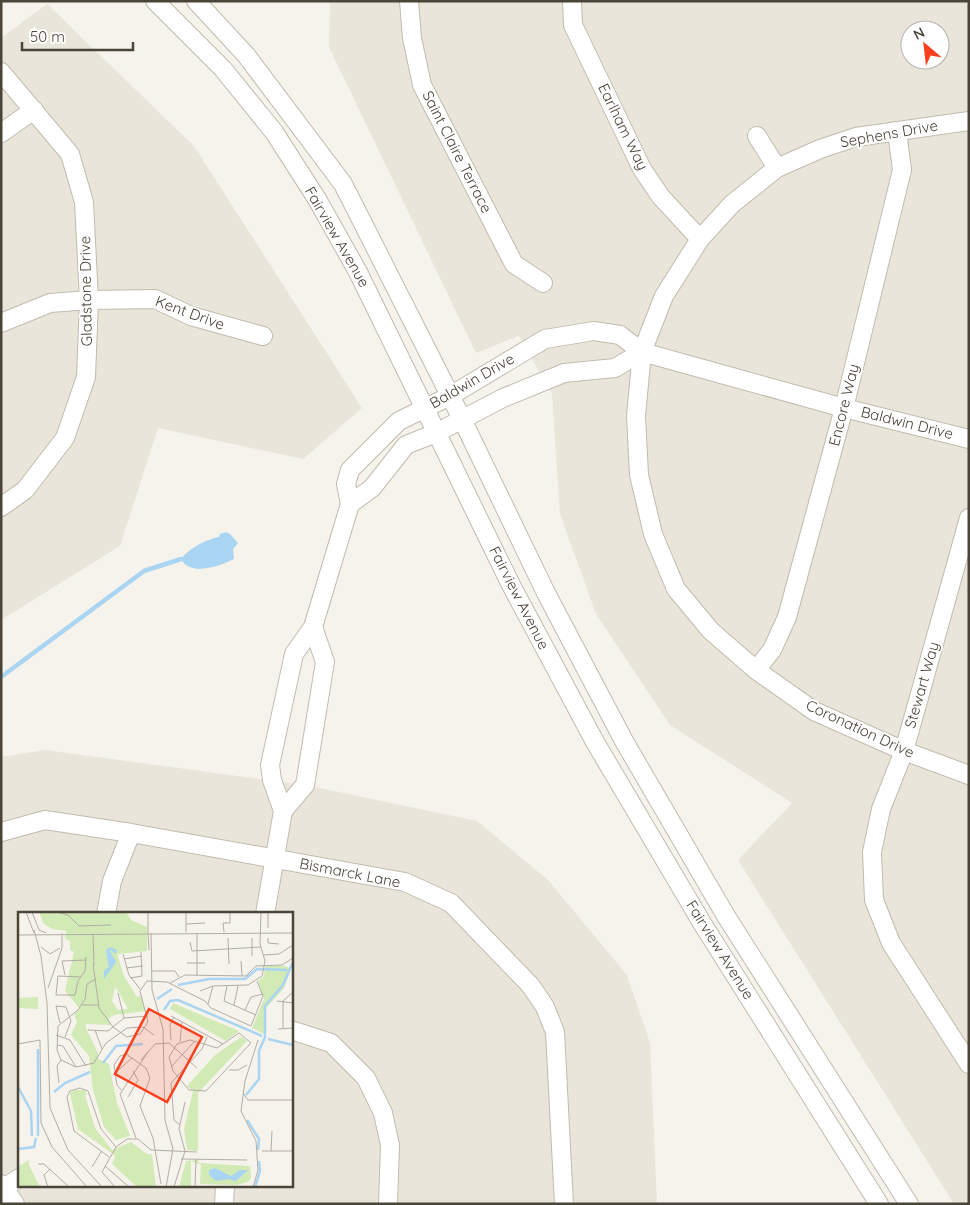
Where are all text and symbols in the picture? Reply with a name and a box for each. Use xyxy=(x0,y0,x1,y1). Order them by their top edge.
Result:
scale bar xyxy=(22,20,134,52)
north arrow xyxy=(900,20,950,70)
text: N xyxy=(910,23,928,44)
text: 50 m xyxy=(30,27,65,46)
street label: Earlham Way xyxy=(594,80,653,173)
street label: Saint Claire Terrace xyxy=(418,87,496,216)
street label: Sephens Drive xyxy=(839,116,939,151)
street label: Fairview Avenue xyxy=(301,183,374,291)
street label: Gladstone Drive xyxy=(75,236,96,346)
street label: Kent Drive xyxy=(153,291,227,334)
street label: Baldwin Drive xyxy=(426,349,517,412)
street label: Encore Way xyxy=(824,362,863,448)
street label: Baldwin Drive xyxy=(859,402,955,443)
street label: Fairview Avenue xyxy=(485,543,554,653)
street label: Stewart Way xyxy=(900,639,943,730)
street label: Coronation Drive xyxy=(803,695,917,762)
street label: Bismarck Lane xyxy=(298,853,402,892)
street label: Fairview Avenue xyxy=(682,897,759,1003)
inset map xyxy=(18,912,292,1188)

